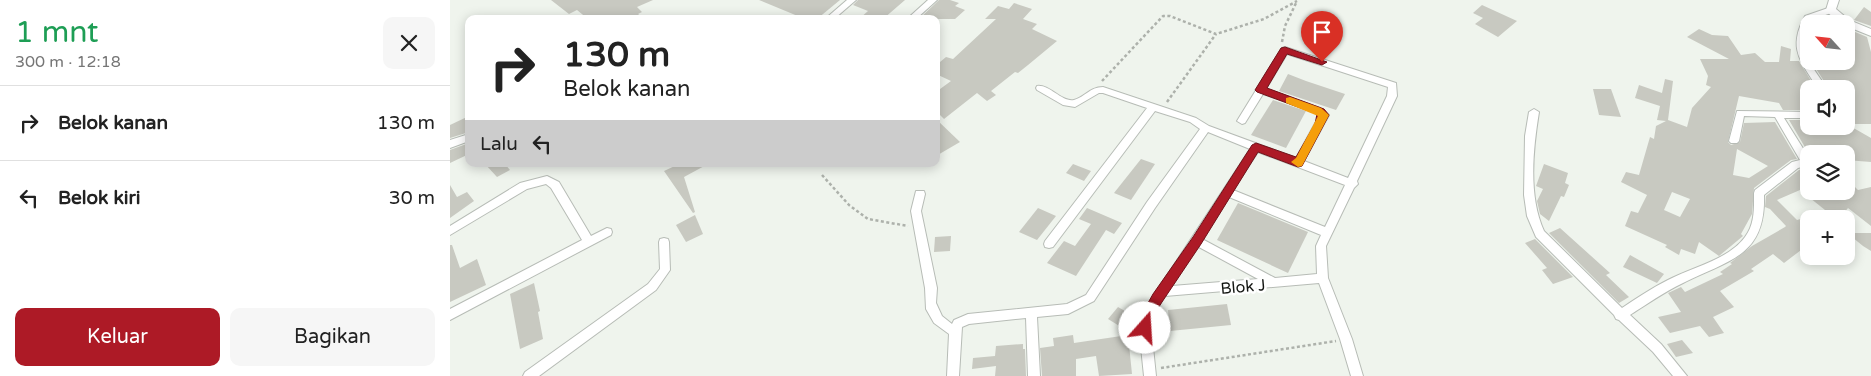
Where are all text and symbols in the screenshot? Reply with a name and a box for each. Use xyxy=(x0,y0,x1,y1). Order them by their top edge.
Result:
pin xyxy=(1301,11,1343,62)
text: 1 mnt xyxy=(15,14,99,51)
north arrow xyxy=(1800,15,1855,70)
map controls xyxy=(1800,15,1855,265)
button: close xyxy=(383,17,435,69)
icon: arrive xyxy=(1308,18,1336,46)
text: 130 m xyxy=(563,34,670,76)
icon: right xyxy=(480,35,545,100)
text: 300 m · 12:18 xyxy=(15,52,121,72)
text: Belok kanan xyxy=(563,76,690,102)
button: sound xyxy=(1800,80,1855,135)
icon: right xyxy=(15,109,43,137)
text: Belok kanan xyxy=(58,112,168,134)
text: 130 m xyxy=(377,112,435,134)
icon: left xyxy=(528,130,556,158)
text: Lalu xyxy=(480,133,518,155)
button: layers xyxy=(1800,145,1855,200)
icon: left xyxy=(15,184,43,212)
text: Belok kiri xyxy=(58,187,141,209)
text: 30 m xyxy=(389,187,435,209)
button: + xyxy=(1800,210,1855,265)
street label: Blok J xyxy=(1220,275,1266,299)
position arrow xyxy=(1118,301,1170,353)
button: Keluar xyxy=(15,308,220,366)
button: Bagikan xyxy=(230,308,435,366)

